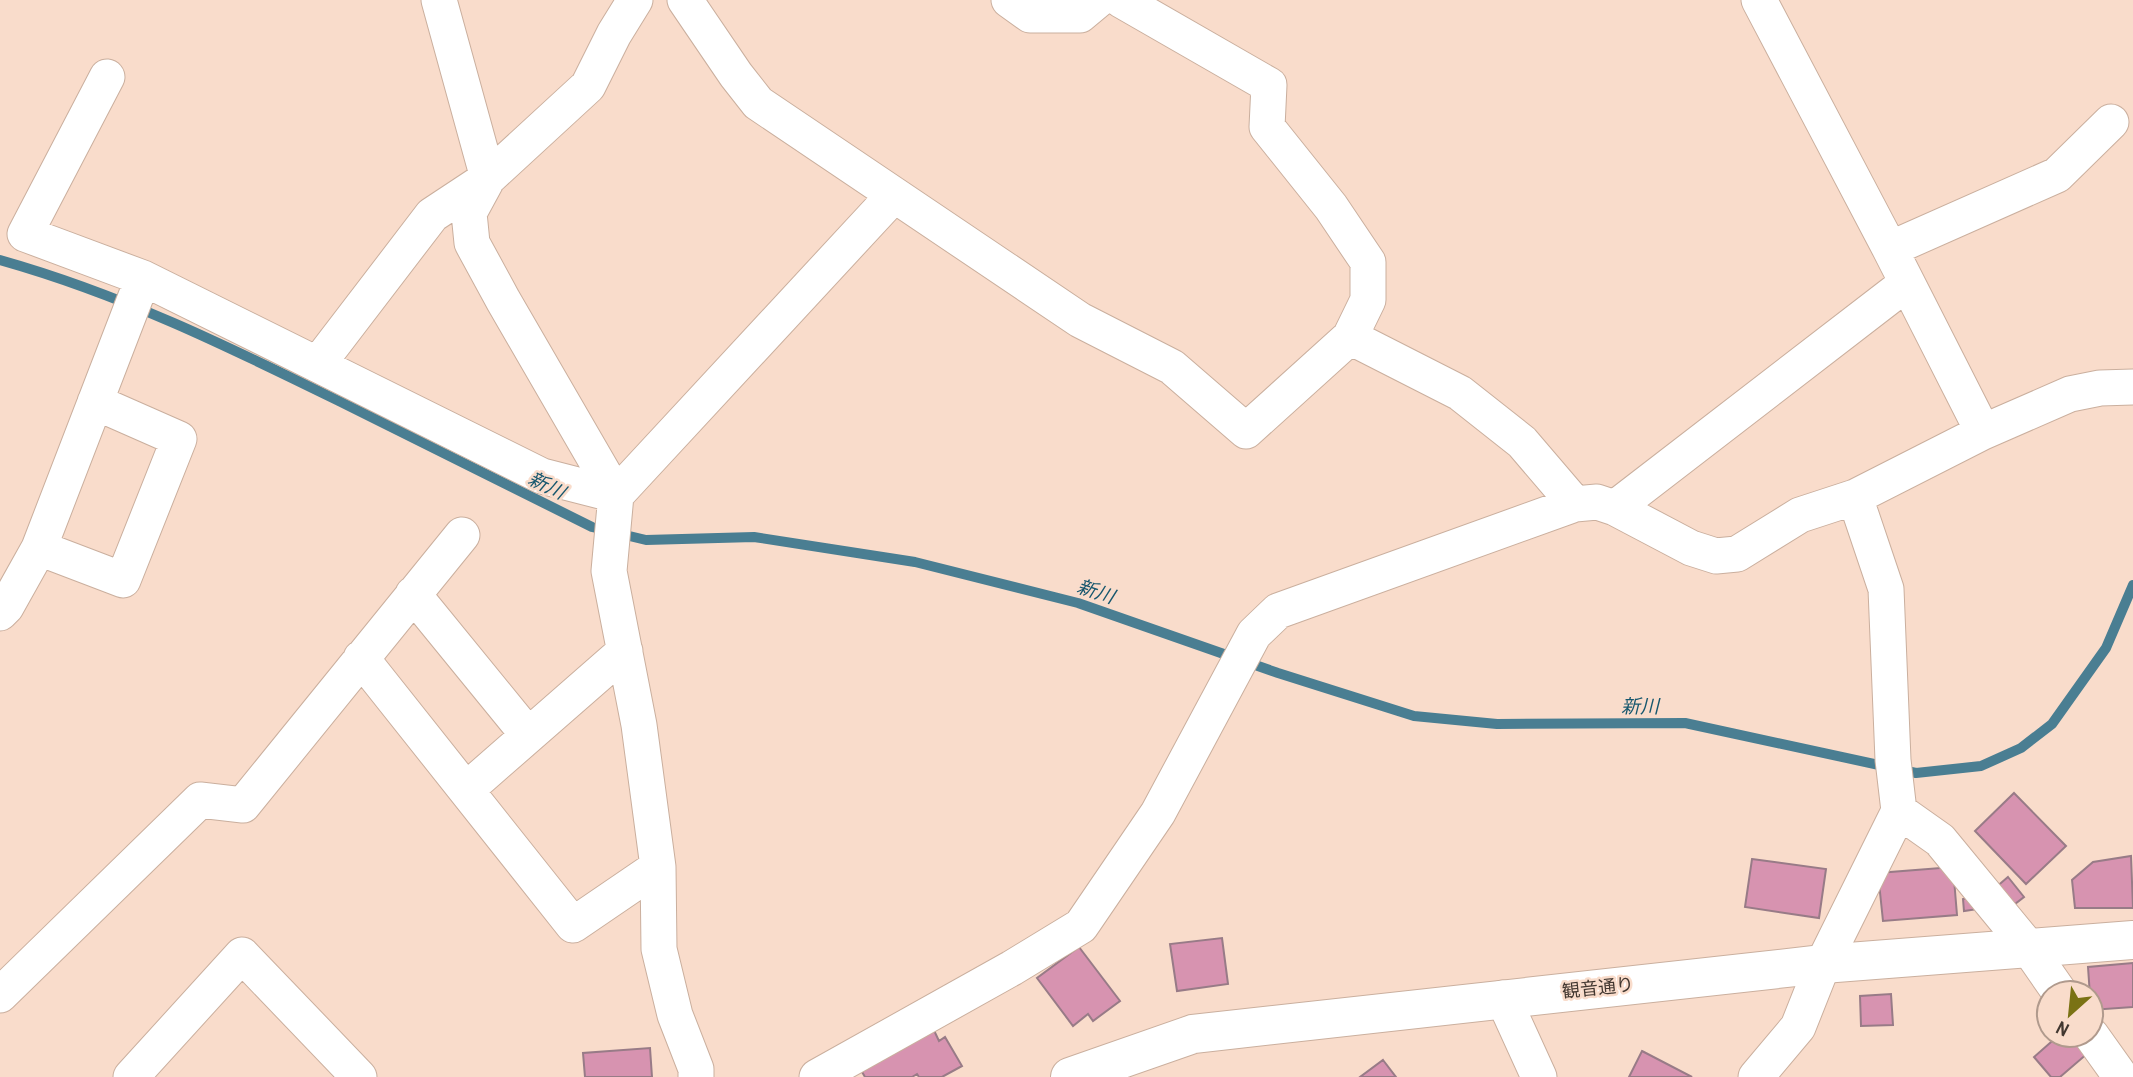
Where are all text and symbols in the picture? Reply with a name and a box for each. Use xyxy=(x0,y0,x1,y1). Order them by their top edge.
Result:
water label: 新川 xyxy=(524,465,572,506)
water label: 新川 xyxy=(1074,573,1120,610)
water label: 新川 xyxy=(1621,693,1661,719)
street label: 観音通り xyxy=(1561,971,1635,1004)
north arrow xyxy=(2035,979,2105,1049)
text: N xyxy=(2051,1015,2073,1043)

